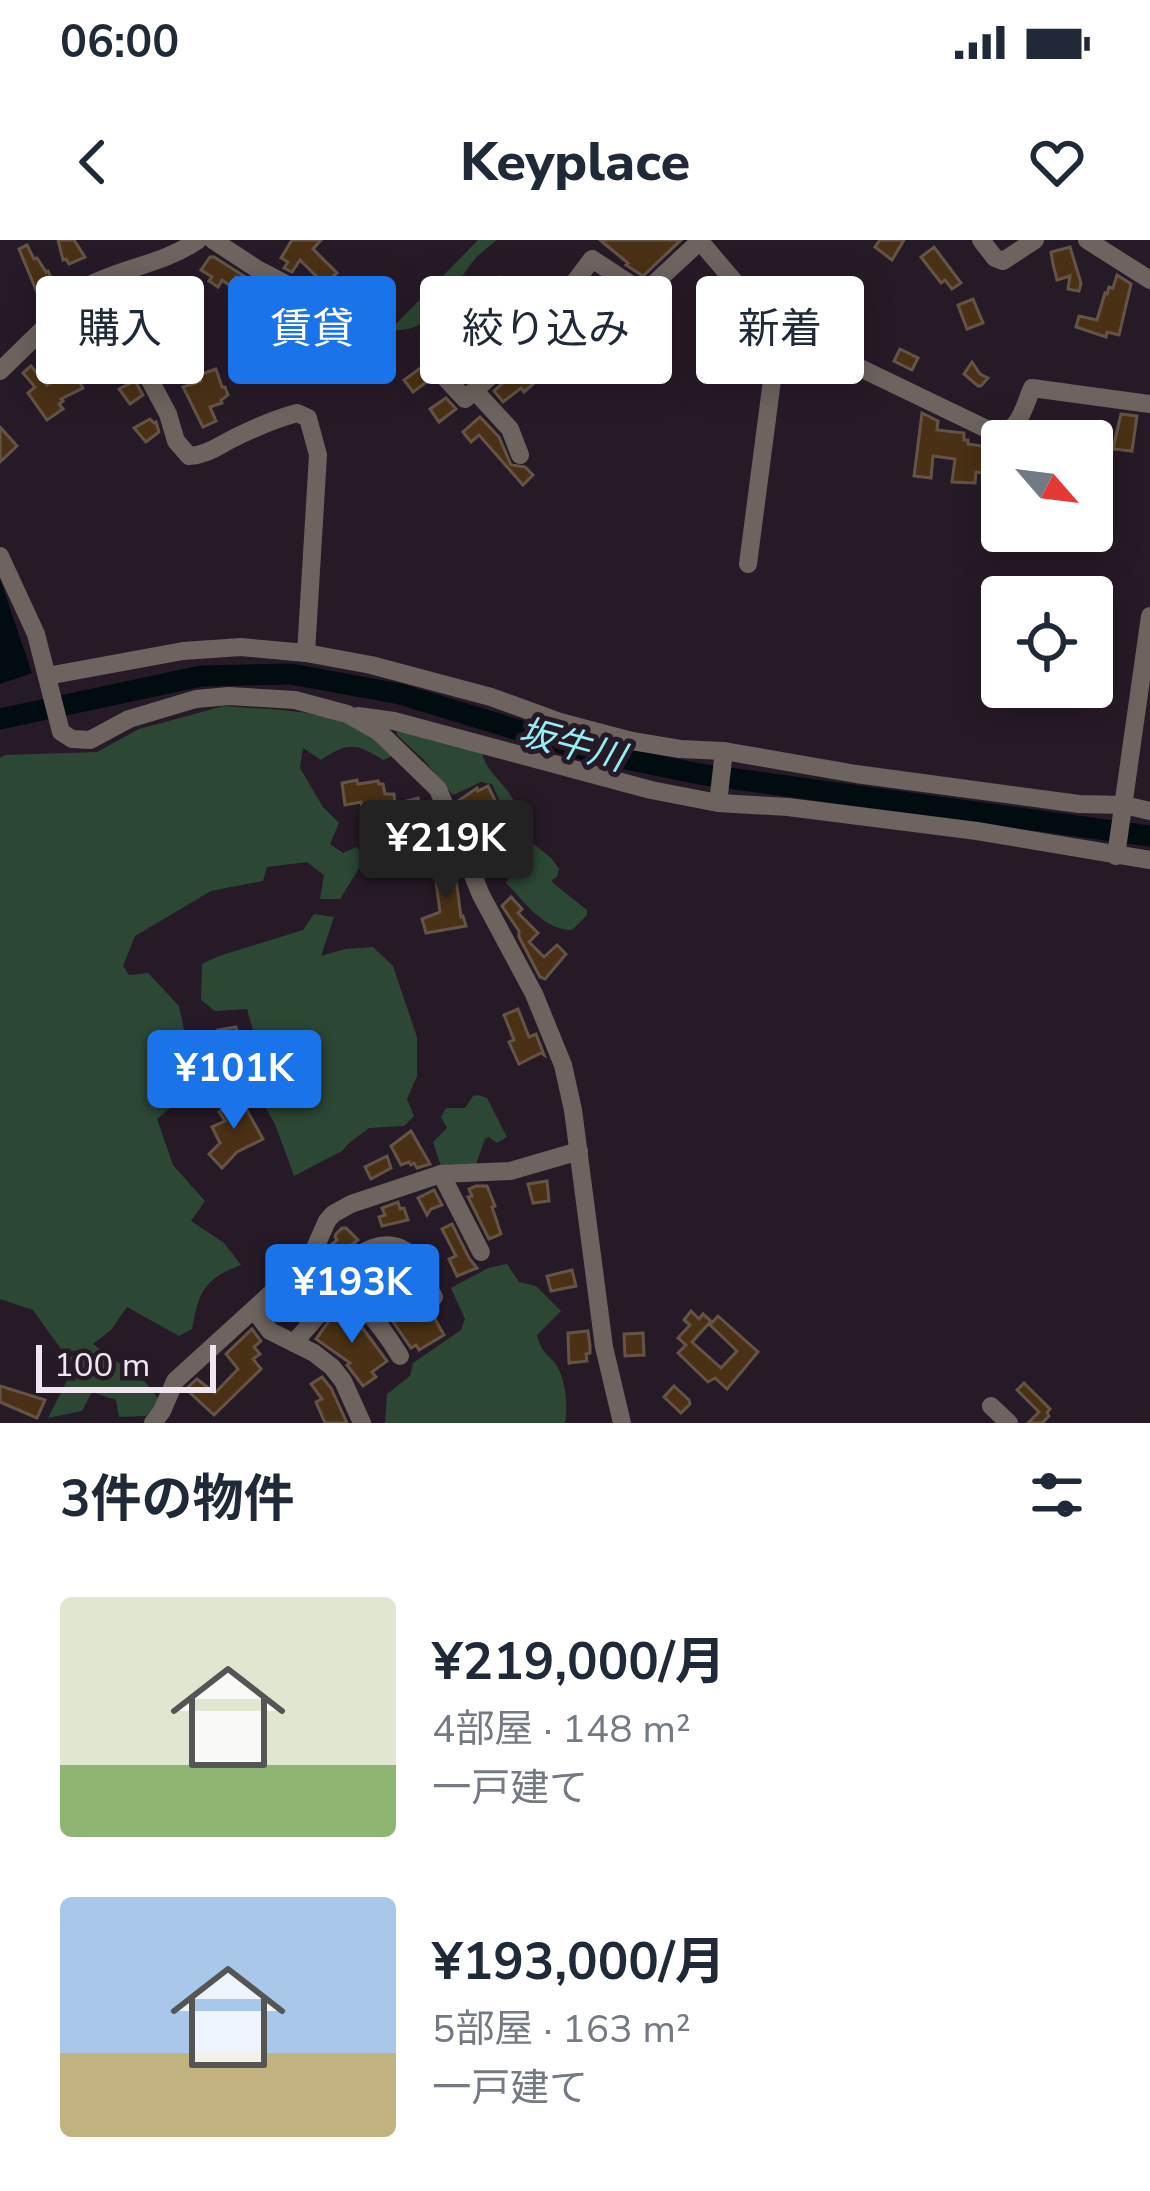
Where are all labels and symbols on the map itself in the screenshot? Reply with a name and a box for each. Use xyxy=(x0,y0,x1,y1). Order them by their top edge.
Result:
north arrow xyxy=(981,420,1113,552)
water label: 坂牛川 xyxy=(513,708,634,784)
pin: ¥219K xyxy=(362,800,530,902)
pin: ¥101K xyxy=(150,1030,318,1132)
pin: ¥193K xyxy=(268,1244,436,1346)
scale bar xyxy=(36,1339,216,1392)

